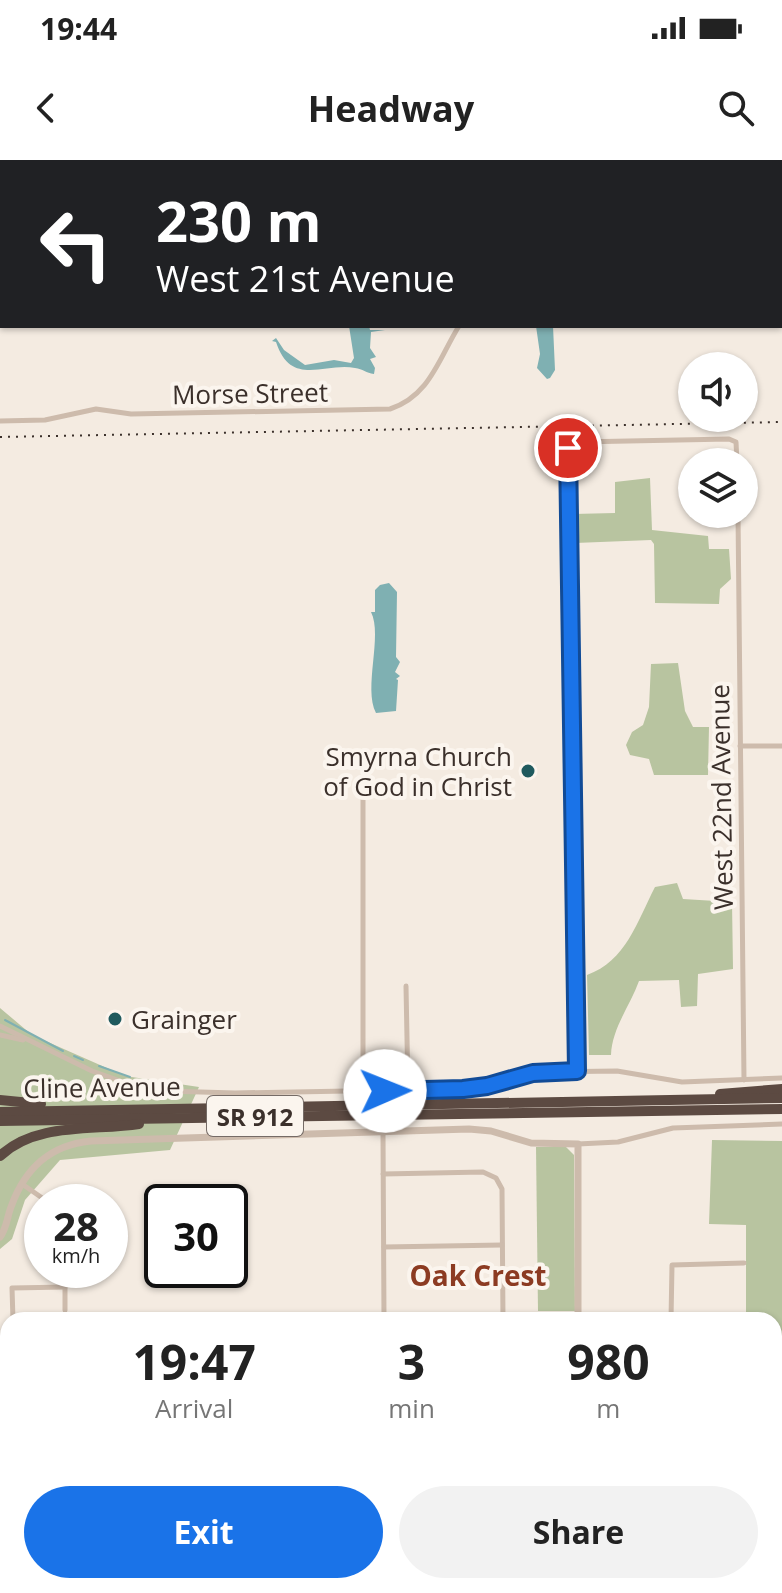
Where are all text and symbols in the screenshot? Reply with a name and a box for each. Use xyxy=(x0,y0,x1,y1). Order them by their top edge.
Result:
text: 19:44 xyxy=(40,8,117,49)
text: Headway xyxy=(308,84,474,133)
icon: back xyxy=(24,86,68,130)
icon: search xyxy=(714,86,758,130)
text: 230 m xyxy=(156,182,322,258)
icon: left xyxy=(24,192,128,296)
text: West 21st Avenue xyxy=(156,254,455,303)
map controls xyxy=(678,352,758,528)
button: sound xyxy=(678,352,758,432)
street label: Morse Street xyxy=(172,374,328,412)
pin xyxy=(534,414,602,482)
icon: arrive xyxy=(546,426,590,470)
button: layers xyxy=(678,448,758,528)
street label: West 22nd Avenue xyxy=(701,684,741,910)
place label: Smyrna Church of God in Christ xyxy=(323,738,512,804)
marker: Smyrna Church of God in Christ xyxy=(519,762,537,780)
place label: Grainger xyxy=(131,1001,237,1037)
marker: Grainger xyxy=(106,1010,124,1028)
position arrow xyxy=(343,1049,427,1133)
street label: Cline Avenue xyxy=(23,1068,181,1106)
road number: SR 912 xyxy=(207,1096,303,1136)
speed limit sign: 30 xyxy=(144,1184,248,1288)
text: 28 xyxy=(53,1198,99,1253)
text: km/h xyxy=(52,1242,100,1269)
district label: Oak Crest xyxy=(409,1256,547,1294)
text: 19:47 xyxy=(132,1329,256,1394)
text: 3 xyxy=(398,1329,425,1394)
text: 980 xyxy=(567,1329,650,1394)
text: Arrival xyxy=(155,1390,233,1426)
text: min xyxy=(388,1390,435,1426)
text: m xyxy=(596,1390,620,1426)
button: Exit xyxy=(24,1486,383,1578)
button: Share xyxy=(399,1486,758,1578)

